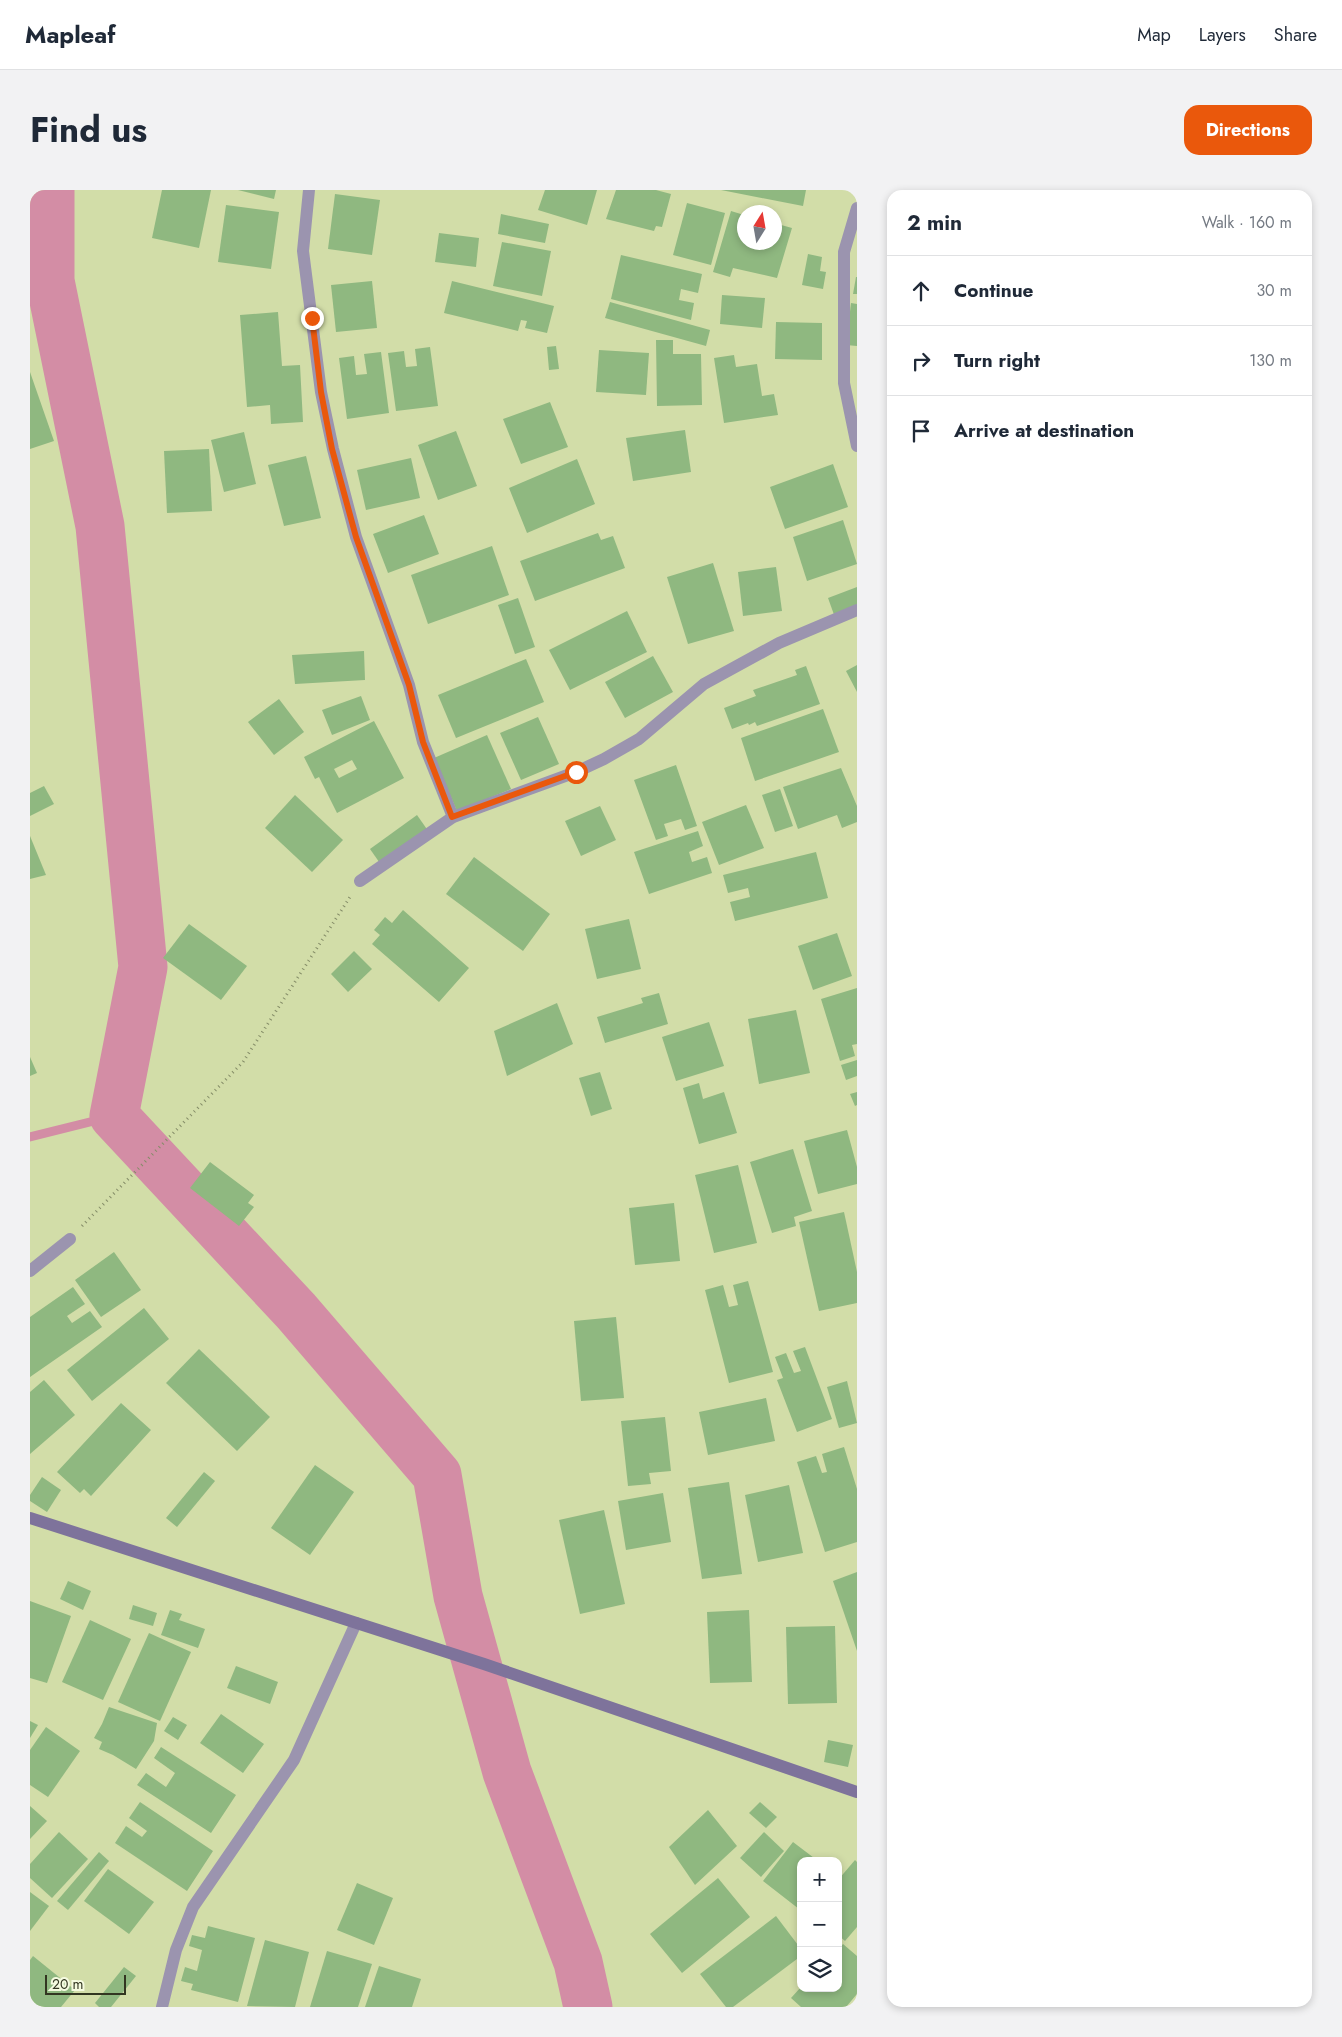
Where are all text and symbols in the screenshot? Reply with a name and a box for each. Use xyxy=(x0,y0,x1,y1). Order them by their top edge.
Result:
text: Mapleaf xyxy=(25,17,116,52)
text: Map xyxy=(1137,22,1171,48)
text: Layers xyxy=(1199,22,1246,48)
text: Share xyxy=(1274,22,1317,48)
text: Find us xyxy=(30,105,147,155)
button: Directions xyxy=(1184,105,1312,155)
north arrow xyxy=(737,205,782,250)
text: 2 min xyxy=(907,208,962,238)
text: Walk · 160 m xyxy=(1202,211,1292,234)
icon: ahead xyxy=(907,277,935,305)
text: Continue xyxy=(954,277,1033,304)
text: 30 m xyxy=(1256,279,1292,302)
route end xyxy=(301,307,324,330)
icon: right xyxy=(907,347,935,375)
text: Turn right xyxy=(954,347,1040,374)
text: 130 m xyxy=(1249,349,1292,372)
icon: arrive xyxy=(907,417,935,445)
text: Arrive at destination xyxy=(954,417,1134,444)
route start xyxy=(565,761,588,784)
map controls xyxy=(797,1857,842,1992)
button: + xyxy=(797,1857,842,1902)
button: − xyxy=(797,1902,842,1947)
button: layers xyxy=(797,1947,842,1992)
scale bar xyxy=(45,1972,126,1995)
text: 20 m xyxy=(52,1974,84,1994)

